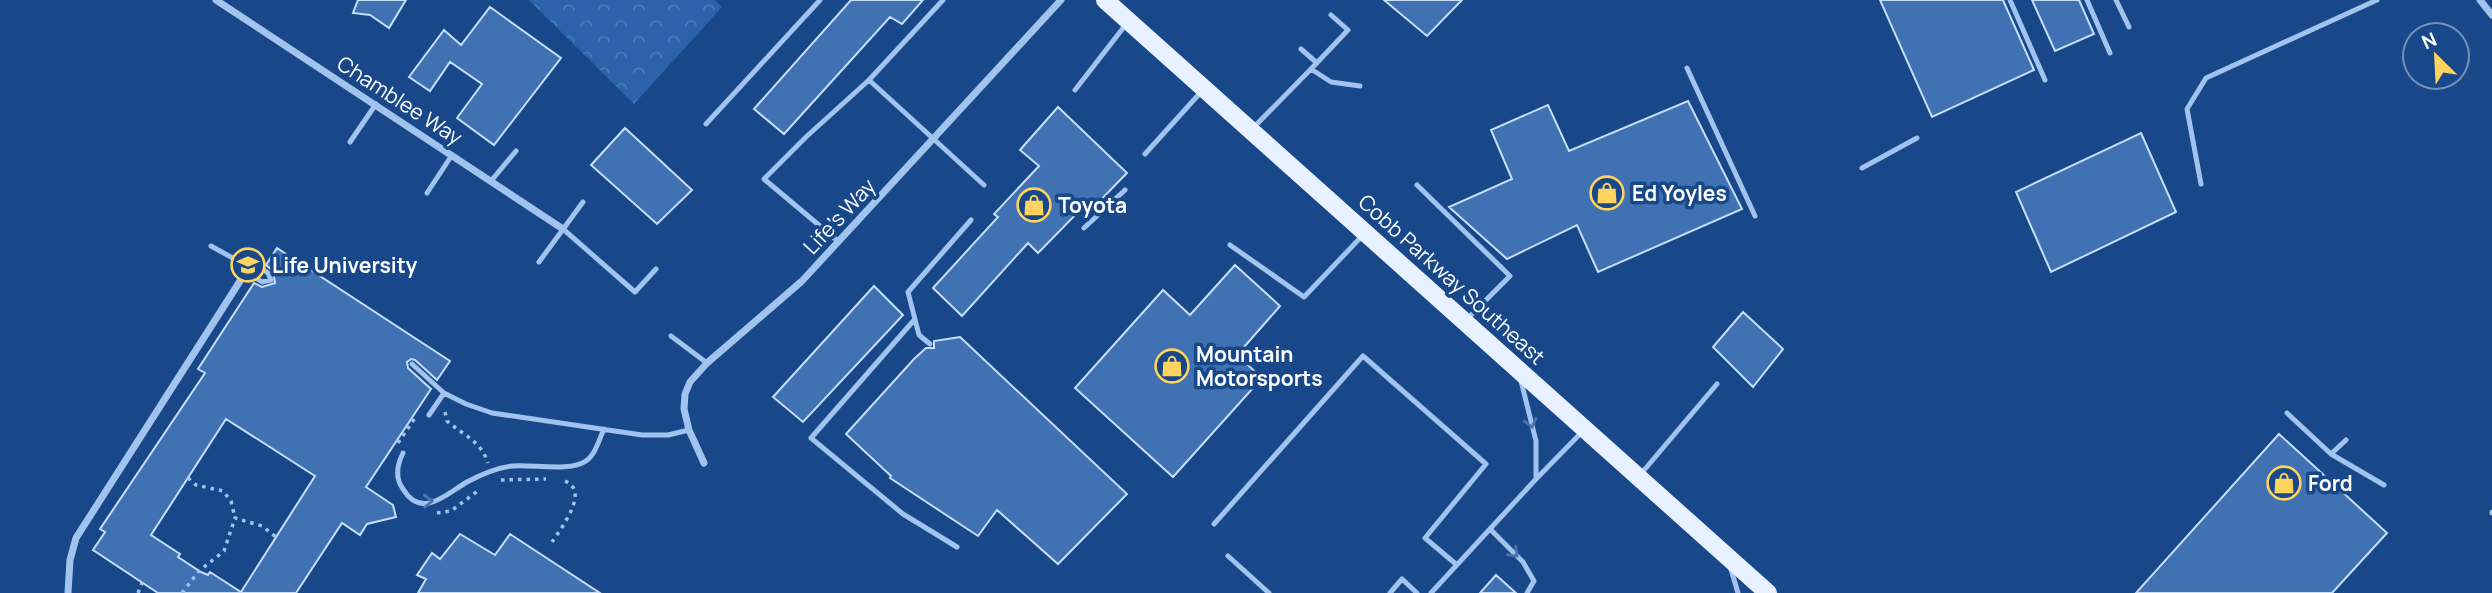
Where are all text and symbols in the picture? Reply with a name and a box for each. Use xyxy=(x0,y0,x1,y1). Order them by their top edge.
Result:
north arrow xyxy=(2401,21,2471,91)
text: N xyxy=(2418,26,2441,55)
street label: Chamblee Way xyxy=(332,49,468,151)
street label: Life's Way xyxy=(797,172,881,260)
shop icon: Ed Yoyles xyxy=(1588,174,1626,212)
place label: Ed Yoyles xyxy=(1632,179,1727,207)
shop icon: Toyota xyxy=(1015,186,1053,224)
street label: Cobb Parkway Southeast xyxy=(1353,188,1551,370)
place label: Toyota xyxy=(1058,191,1127,219)
school or university icon: Life University xyxy=(229,246,267,284)
place label: Life University xyxy=(272,251,417,279)
place label: Mountain Motorsports xyxy=(1196,340,1323,392)
shop icon: Mountain Motorsports xyxy=(1153,347,1191,385)
one-way arrow xyxy=(1523,417,1537,429)
shop icon: Ford xyxy=(2265,464,2303,502)
place label: Ford xyxy=(2308,469,2353,497)
one-way arrow xyxy=(423,493,434,508)
one-way arrow xyxy=(1506,545,1519,558)

